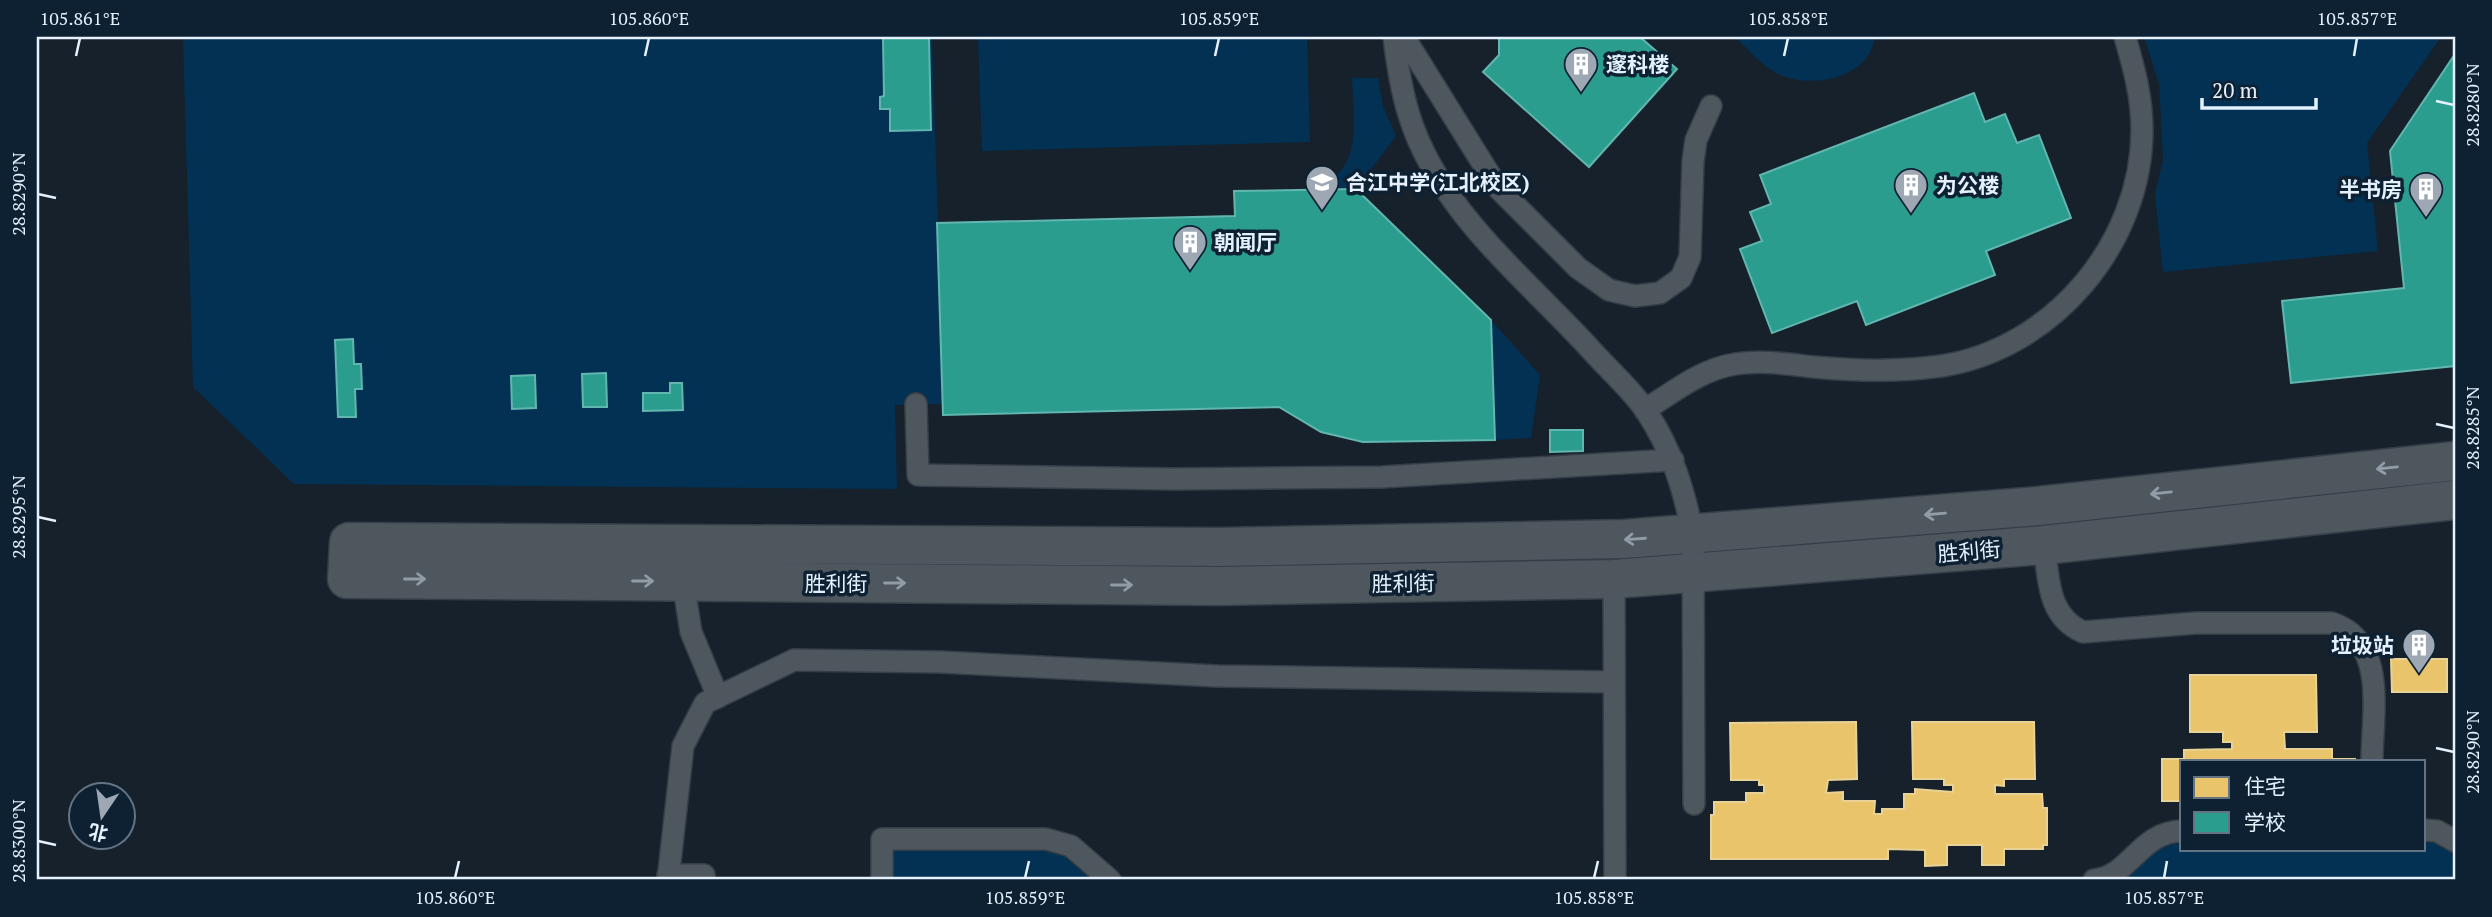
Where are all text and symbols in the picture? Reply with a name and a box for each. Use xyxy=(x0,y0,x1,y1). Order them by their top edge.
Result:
text: 105.861°E xyxy=(40,6,120,30)
text: 105.860°E xyxy=(609,6,689,30)
text: 105.859°E xyxy=(1179,6,1259,30)
text: 105.858°E xyxy=(1748,6,1828,30)
text: 105.857°E xyxy=(2317,6,2397,30)
building icon: 邃科楼 xyxy=(1562,45,1600,94)
place label: 邃科楼 xyxy=(1606,50,1669,78)
text: 28.8280°N xyxy=(2460,63,2484,147)
scale bar xyxy=(2202,66,2315,110)
text: 20 m xyxy=(2212,76,2258,104)
text: 28.8290°N xyxy=(6,152,30,236)
school or university icon: 合江中学(江北校区) xyxy=(1303,163,1341,212)
building icon: 为公楼 xyxy=(1892,166,1930,215)
place label: 合江中学(江北校区) xyxy=(1346,168,1530,196)
building icon: 半书房 xyxy=(2407,170,2445,219)
place label: 为公楼 xyxy=(1936,171,1999,199)
place label: 半书房 xyxy=(2339,175,2402,203)
building icon: 朝闻厅 xyxy=(1171,223,1209,272)
place label: 朝闻厅 xyxy=(1214,228,1277,256)
text: 28.8285°N xyxy=(2460,386,2484,470)
one-way arrow xyxy=(2377,462,2399,475)
text: 28.8295°N xyxy=(6,475,30,559)
one-way arrow xyxy=(2150,486,2173,499)
one-way arrow xyxy=(1924,508,1947,521)
one-way arrow xyxy=(1624,532,1647,545)
street label: 胜利街 xyxy=(1936,534,2002,568)
street label: 胜利街 xyxy=(1371,568,1435,598)
street label: 胜利街 xyxy=(805,569,868,597)
one-way arrow xyxy=(403,573,426,586)
one-way arrow xyxy=(631,574,654,588)
one-way arrow xyxy=(883,577,906,590)
one-way arrow xyxy=(1110,578,1133,592)
building icon: 垃圾站 xyxy=(2400,626,2438,675)
place label: 垃圾站 xyxy=(2331,631,2394,659)
text: 28.8290°N xyxy=(2460,710,2484,794)
legend xyxy=(2180,760,2426,850)
text: 住宅 xyxy=(2244,772,2286,800)
north arrow xyxy=(66,780,136,850)
text: 28.8300°N xyxy=(6,799,30,883)
text: 学校 xyxy=(2244,808,2286,836)
text: 北 xyxy=(86,819,110,847)
text: 105.860°E xyxy=(415,885,495,909)
text: 105.859°E xyxy=(985,885,1065,909)
text: 105.858°E xyxy=(1554,885,1634,909)
text: 105.857°E xyxy=(2124,885,2204,909)

